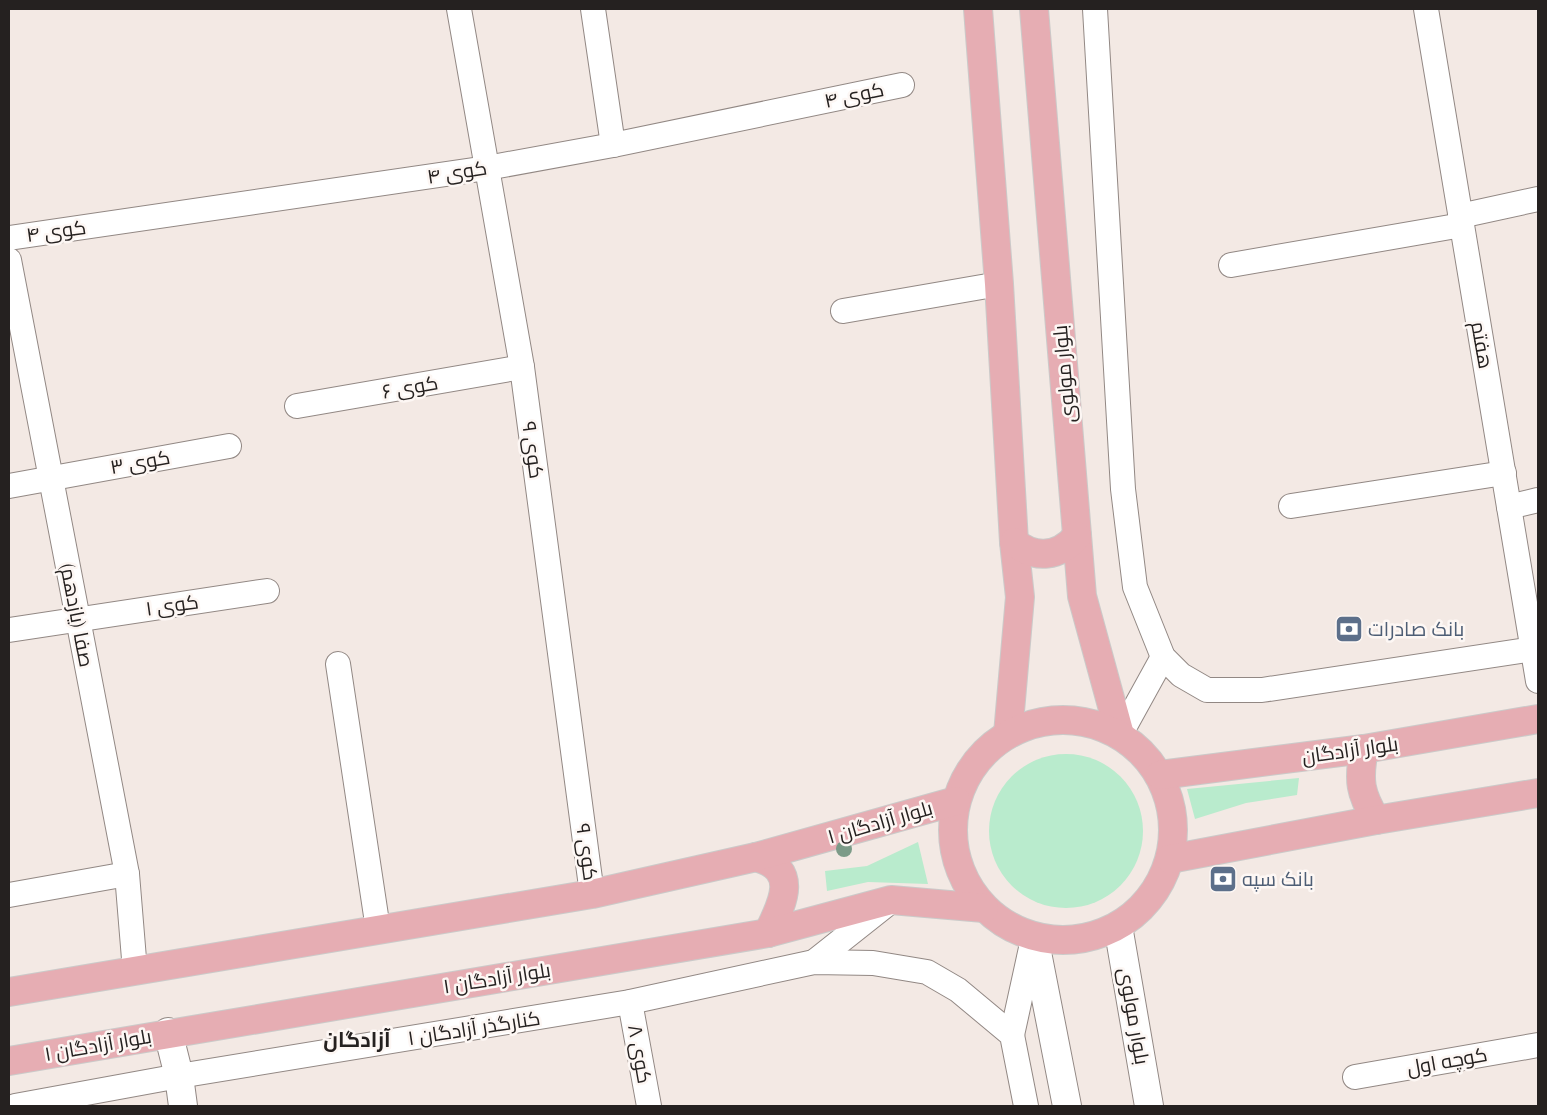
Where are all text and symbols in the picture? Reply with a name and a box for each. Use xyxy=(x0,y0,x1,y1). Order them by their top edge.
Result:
street label: کوی ۴ xyxy=(822,75,887,117)
street label: کوی ۴ xyxy=(425,153,489,193)
street label: کوی ۴ xyxy=(24,213,88,251)
street label: هفتم xyxy=(1462,319,1500,371)
street label: بلوار مولوی xyxy=(1046,324,1084,424)
street label: کوی ۶ xyxy=(380,368,441,408)
street label: کوی ۹ xyxy=(513,420,551,481)
street label: کوی ۳ xyxy=(108,443,173,483)
street label: صفا (یازدهم) xyxy=(51,561,101,670)
street label: کوی ۱ xyxy=(144,587,201,625)
bank icon: بانک صادرات xyxy=(1334,614,1364,644)
place label: بانک صادرات xyxy=(1368,615,1464,645)
street label: بلوار آزادگان xyxy=(1300,729,1400,773)
street label: بلوار آزادگان ۱ xyxy=(824,794,936,852)
street label: کوی ۹ xyxy=(567,822,605,883)
bank icon: بانک سپه xyxy=(1208,864,1238,894)
place label: بانک سپه xyxy=(1242,865,1314,895)
street label: بلوار آزادگان ۱ xyxy=(441,956,553,1002)
street label: بلوار مولوی xyxy=(1110,965,1156,1067)
street label: کنارگذر آزادگان ۱ xyxy=(406,1004,542,1054)
street label: بلوار آزادگان ۱ xyxy=(42,1022,154,1070)
street label: کوی ۸ xyxy=(619,1022,659,1086)
district label: آزادگان xyxy=(323,1025,391,1057)
street label: کوچه اول xyxy=(1405,1040,1490,1084)

